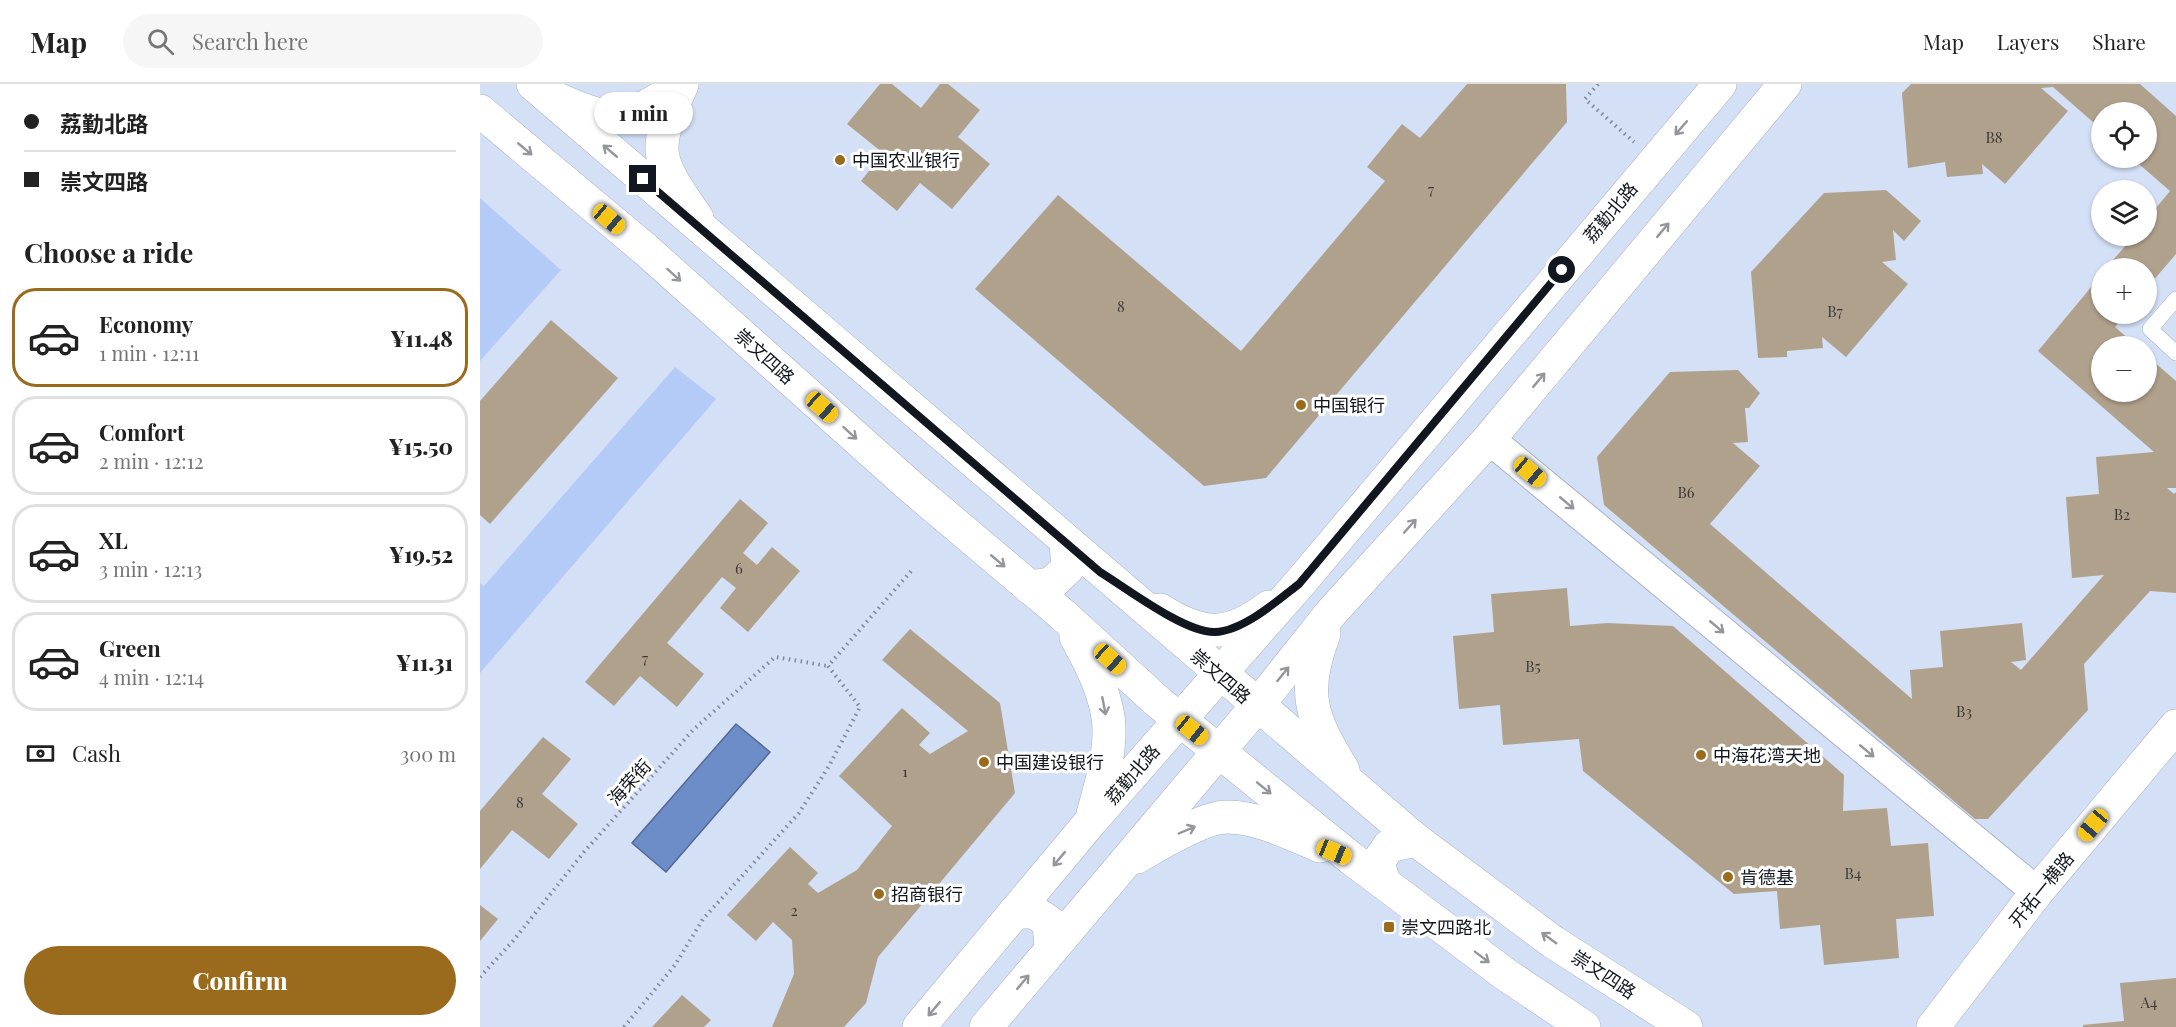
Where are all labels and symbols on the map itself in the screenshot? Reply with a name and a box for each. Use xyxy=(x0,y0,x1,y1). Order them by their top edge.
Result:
callout: 1 min xyxy=(594,92,693,134)
one-way arrow xyxy=(1674,120,1688,135)
house number: B8 xyxy=(1985,127,2003,147)
one-way arrow xyxy=(517,142,533,155)
one-way arrow xyxy=(603,144,618,158)
place label: 中国农业银行 xyxy=(852,148,960,172)
marker: 中国农业银行 xyxy=(833,153,847,167)
route end xyxy=(629,165,656,192)
street label: 荔勤北路 xyxy=(1578,177,1642,247)
house number: 7 xyxy=(1428,179,1434,199)
car xyxy=(589,201,629,237)
one-way arrow xyxy=(1657,222,1670,238)
route start xyxy=(1548,256,1575,283)
one-way arrow xyxy=(666,268,681,282)
house number: 8 xyxy=(1117,296,1125,316)
house number: B7 xyxy=(1827,301,1843,321)
street label: 崇文四路 xyxy=(730,323,800,389)
one-way arrow xyxy=(1532,372,1545,388)
car xyxy=(803,388,841,426)
place label: 中国银行 xyxy=(1313,393,1385,417)
marker: 中国银行 xyxy=(1294,398,1308,412)
one-way arrow xyxy=(843,426,858,440)
car xyxy=(1510,454,1550,490)
house number: B6 xyxy=(1677,482,1695,502)
one-way arrow xyxy=(1559,496,1575,509)
house number: B2 xyxy=(2114,504,2130,524)
one-way arrow xyxy=(1403,519,1417,534)
one-way arrow xyxy=(990,554,1006,567)
house number: 6 xyxy=(735,558,743,578)
one-way arrow xyxy=(1709,620,1724,634)
car xyxy=(1091,640,1129,678)
street label: 崇文四路 xyxy=(1186,643,1256,709)
house number: 7 xyxy=(642,648,648,668)
house number: B5 xyxy=(1525,656,1541,676)
one-way arrow xyxy=(1276,666,1289,682)
one-way arrow xyxy=(1099,696,1110,715)
house number: B3 xyxy=(1956,701,1972,721)
car xyxy=(1172,712,1212,748)
street label: 荔勤北路 xyxy=(1099,739,1165,809)
place label: 中海花湾天地 xyxy=(1713,743,1821,767)
one-way arrow xyxy=(1859,745,1875,758)
marker: 中海花湾天地 xyxy=(1694,748,1708,762)
place label: 中国建设银行 xyxy=(996,750,1104,774)
street label: 海荣街 xyxy=(602,754,656,810)
marker: 中国建设银行 xyxy=(977,755,991,769)
house number: 1 xyxy=(902,761,908,781)
one-way arrow xyxy=(1256,781,1271,795)
house number: 8 xyxy=(516,792,524,812)
car xyxy=(2075,805,2111,845)
one-way arrow xyxy=(1177,824,1196,835)
car xyxy=(1314,837,1354,867)
street label: 开拓一横路 xyxy=(2003,846,2079,932)
one-way arrow xyxy=(1052,851,1066,866)
house number: B4 xyxy=(1845,863,1861,883)
place label: 肯德基 xyxy=(1740,865,1794,889)
marker: 肯德基 xyxy=(1721,870,1735,884)
place label: 招商银行 xyxy=(891,882,963,906)
marker: 招商银行 xyxy=(872,887,886,901)
house number: 2 xyxy=(790,900,798,920)
place label: 崇文四路北 xyxy=(1401,915,1491,939)
marker: 崇文四路北 xyxy=(1382,920,1396,934)
one-way arrow xyxy=(1541,932,1557,944)
street label: 崇文四路 xyxy=(1567,944,1641,1004)
one-way arrow xyxy=(1474,951,1490,963)
one-way arrow xyxy=(1016,975,1030,990)
house number: A4 xyxy=(2140,992,2157,1012)
one-way arrow xyxy=(927,1001,941,1016)

